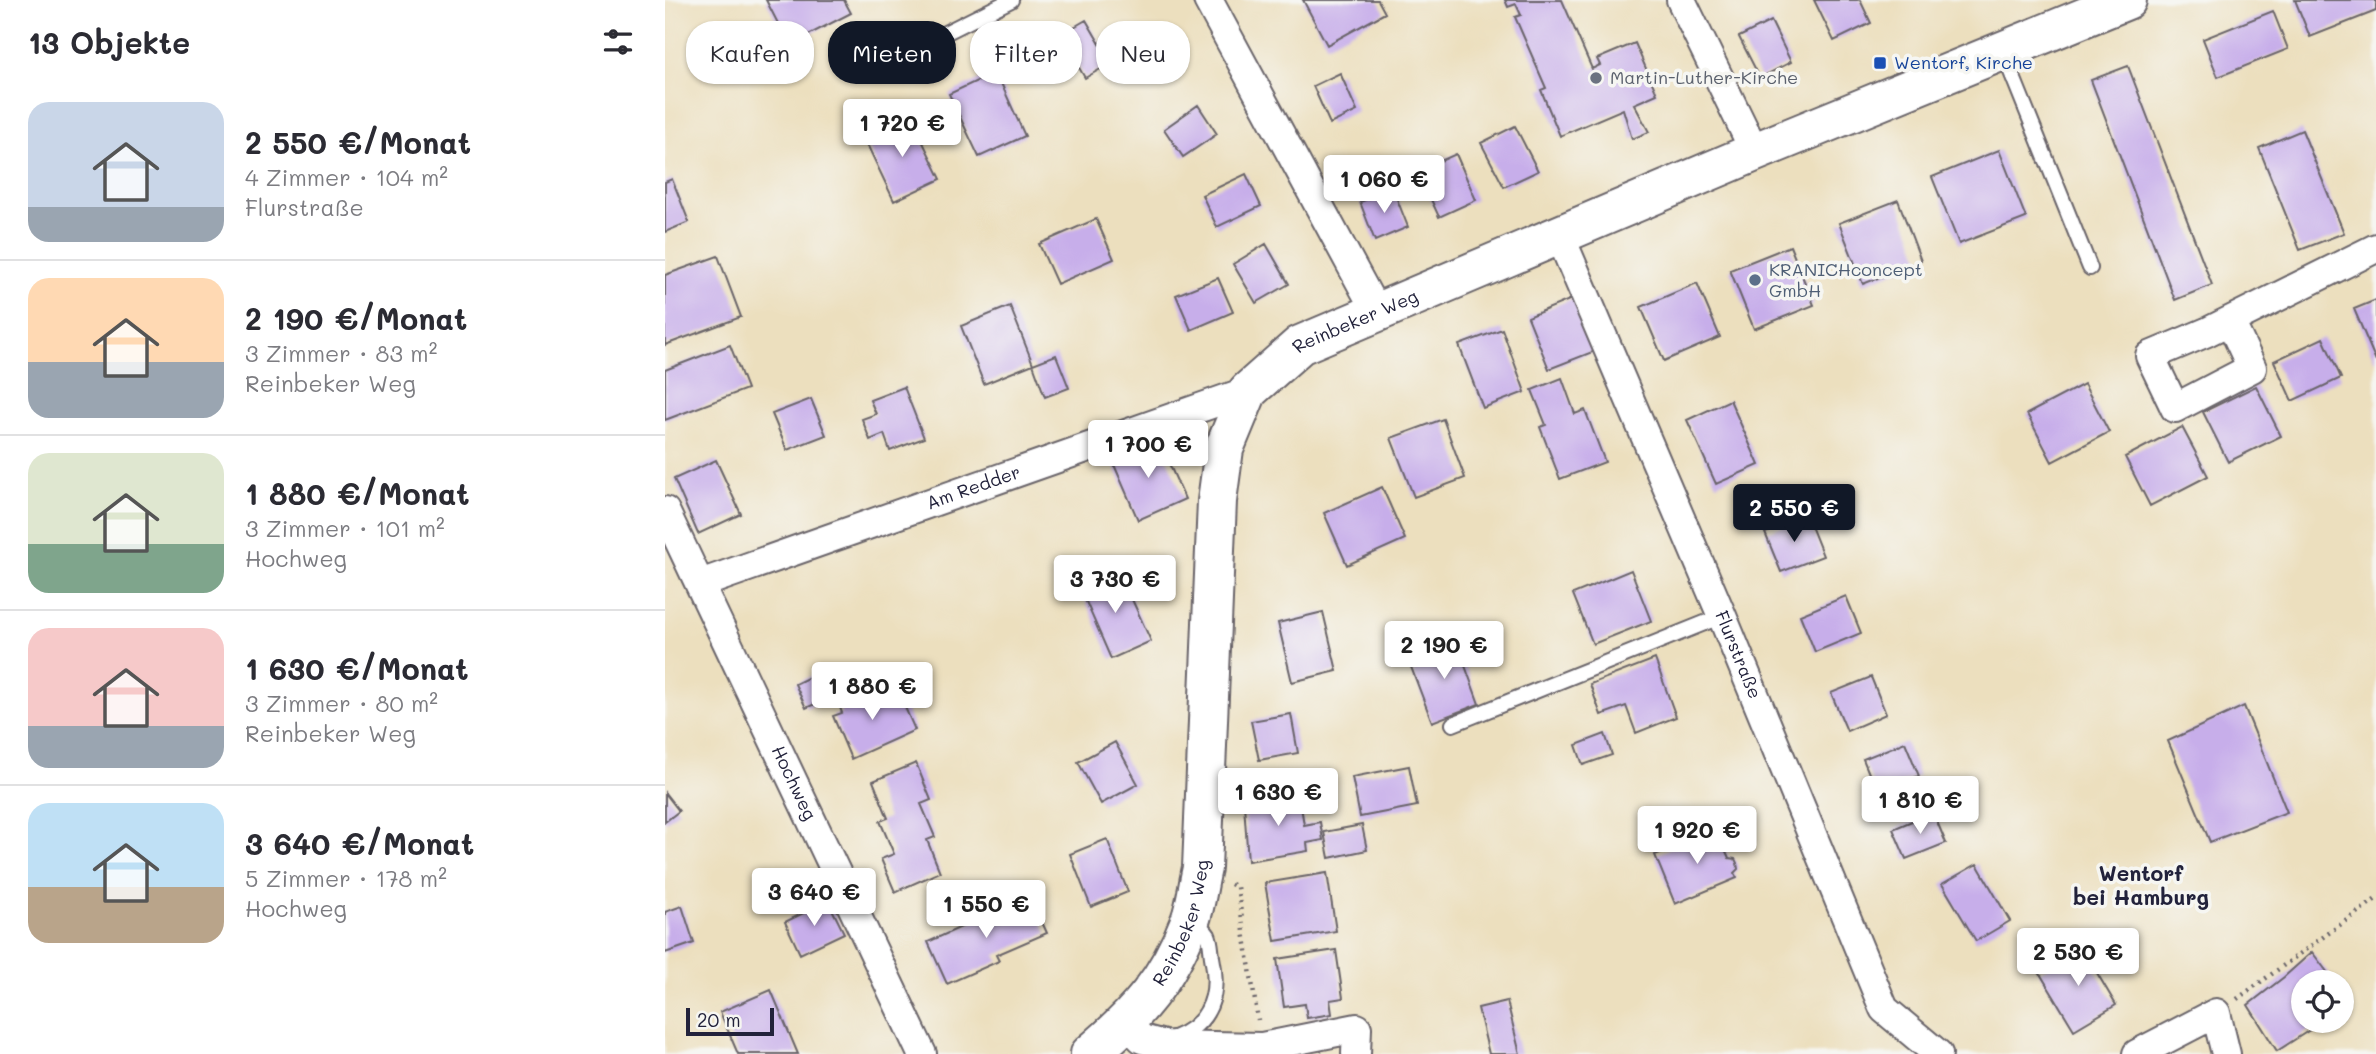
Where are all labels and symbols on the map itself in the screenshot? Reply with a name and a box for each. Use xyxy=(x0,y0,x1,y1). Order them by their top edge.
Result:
place label: Wentorf, Kirche xyxy=(1894,50,2033,74)
marker: Wentorf, Kirche xyxy=(1872,55,1888,71)
place label: Martin-Luther-Kirche xyxy=(1610,65,1798,89)
marker: Martin-Luther-Kirche xyxy=(1588,70,1604,86)
pin: 1 720 € xyxy=(837,100,967,159)
pin: 1 060 € xyxy=(1319,156,1449,215)
place label: KRANICHconcept GmbH xyxy=(1769,257,1923,302)
marker: KRANICHconcept GmbH xyxy=(1747,272,1763,288)
street label: Reinbeker Weg xyxy=(1286,283,1421,358)
pin: 1 700 € xyxy=(1083,420,1213,480)
street label: Am Redder xyxy=(923,459,1024,514)
pin: 2 550 € xyxy=(1729,484,1859,544)
pin: 3 730 € xyxy=(1050,556,1180,615)
street label: Flurstraße xyxy=(1710,607,1768,702)
pin: 2 190 € xyxy=(1379,622,1509,681)
pin: 1 880 € xyxy=(807,662,937,722)
street label: Hochweg xyxy=(767,741,823,824)
pin: 1 630 € xyxy=(1213,768,1343,828)
pin: 1 810 € xyxy=(1855,776,1985,836)
pin: 1 920 € xyxy=(1632,806,1762,866)
street label: Reinbeker Weg xyxy=(1146,859,1213,990)
district label: Wentorf bei Hamburg xyxy=(2073,859,2209,910)
pin: 3 640 € xyxy=(749,869,879,928)
pin: 1 550 € xyxy=(921,880,1051,940)
pin: 2 530 € xyxy=(2013,928,2143,988)
scale bar xyxy=(686,1005,773,1037)

